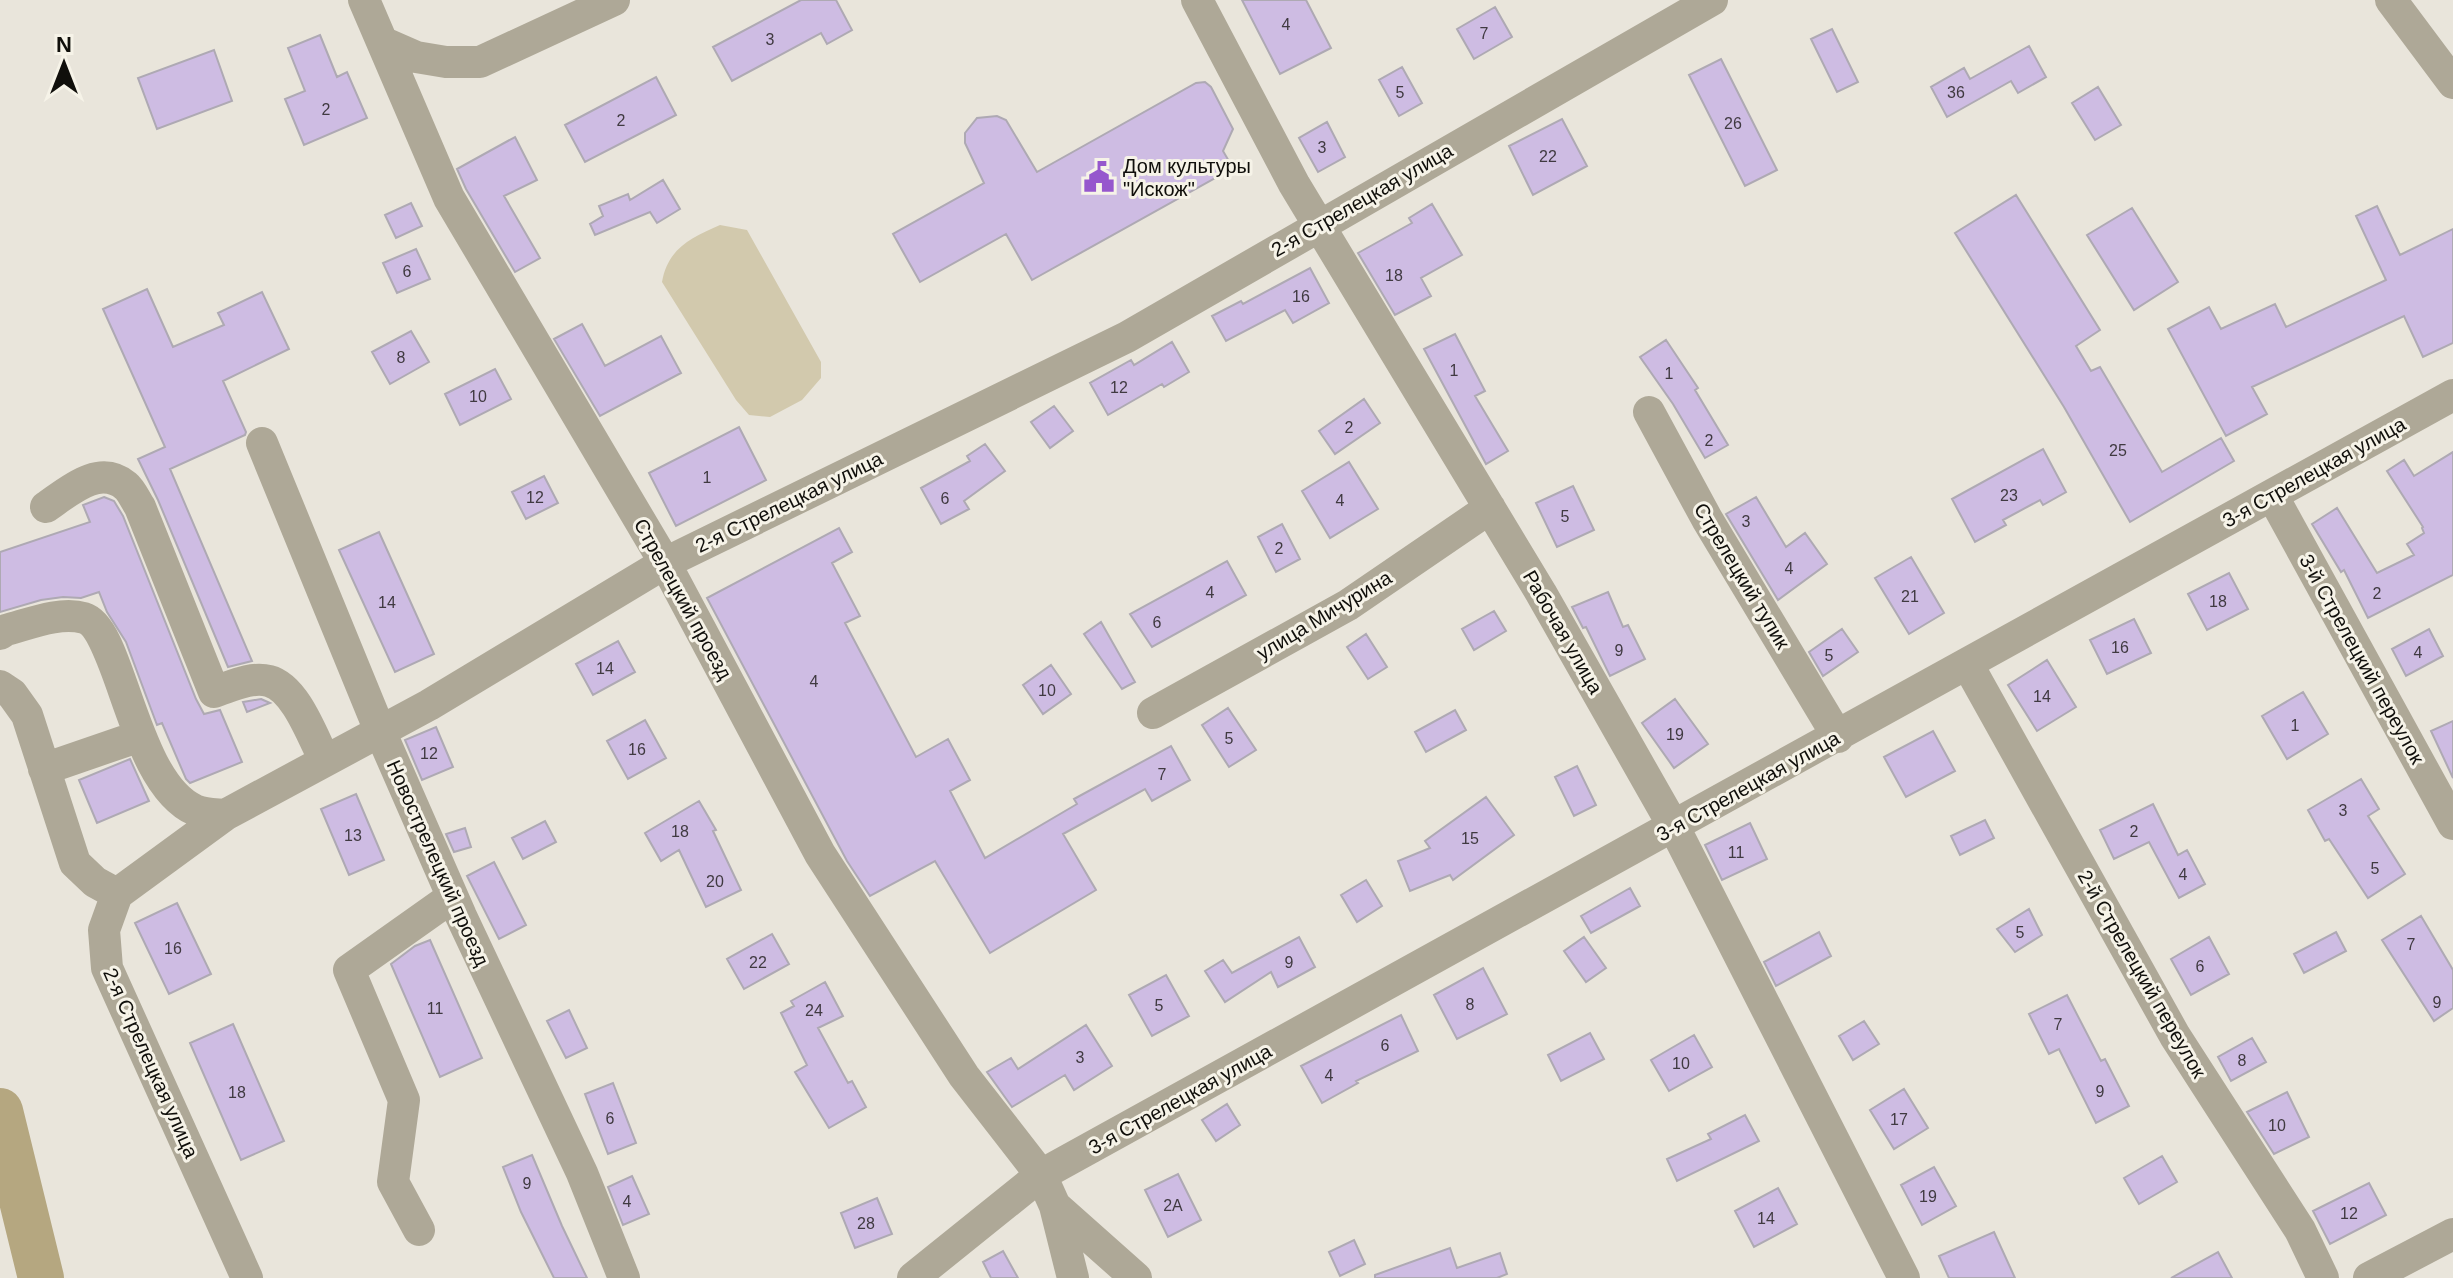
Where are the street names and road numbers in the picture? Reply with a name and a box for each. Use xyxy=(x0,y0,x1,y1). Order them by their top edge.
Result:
street label: 2-я Стрелецкая улица xyxy=(1268,139,1457,261)
street label: 3-я Стрелецкая улица xyxy=(2219,412,2410,531)
street label: 2-я Стрелецкая улица xyxy=(692,447,887,557)
street label: Стрелецкий тупик xyxy=(1690,499,1794,653)
street label: Стрелецкий проезд xyxy=(630,515,736,683)
street label: 3-й Стрелецкий переулок xyxy=(2295,551,2429,768)
street label: улица Мичурина xyxy=(1253,566,1396,664)
street label: Рабочая улица xyxy=(1519,566,1608,698)
street label: 3-я Стрелецкая улица xyxy=(1653,726,1844,845)
street label: Новострелецкий проезд xyxy=(383,757,494,970)
street label: 2-й Стрелецкий переулок xyxy=(2073,866,2211,1082)
street label: 2-я Стрелецкая улица xyxy=(99,965,203,1162)
street label: 3-я Стрелецкая улица xyxy=(1085,1039,1276,1158)

